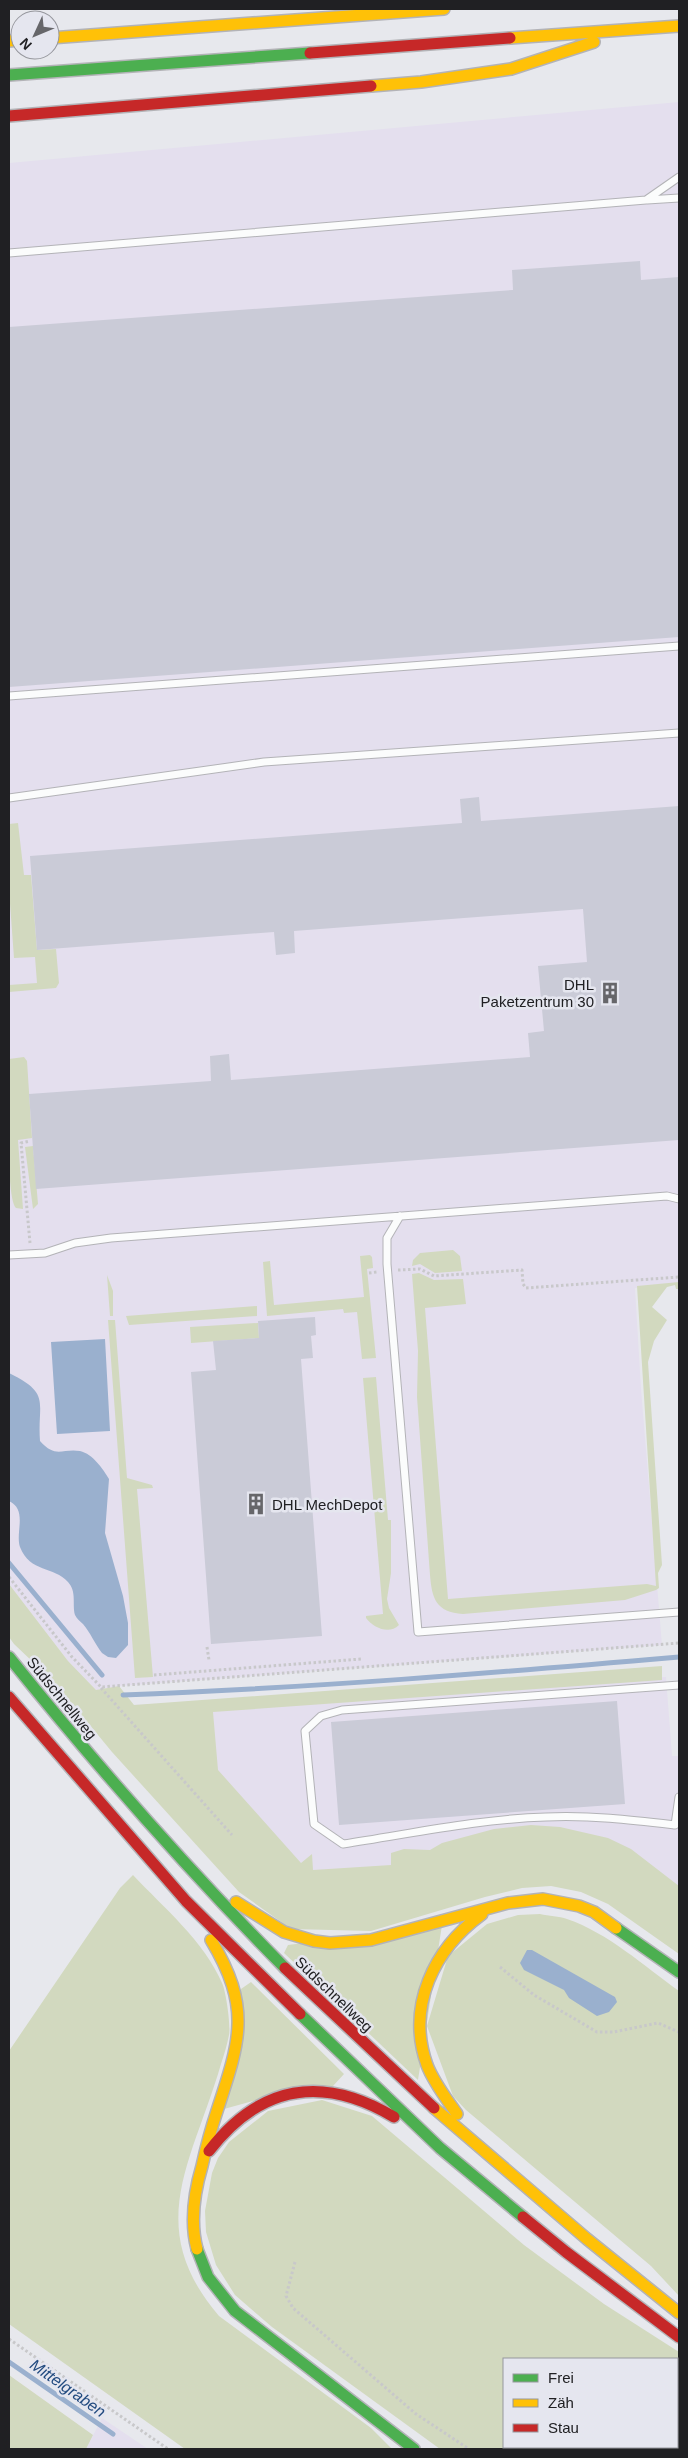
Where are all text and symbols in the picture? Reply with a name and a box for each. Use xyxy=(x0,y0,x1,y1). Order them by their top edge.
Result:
north arrow xyxy=(10,10,60,60)
text: N xyxy=(16,35,35,53)
place label: DHL Paketzentrum 30 xyxy=(481,976,594,1010)
building icon: DHL Paketzentrum 30 xyxy=(597,980,623,1006)
building icon: DHL MechDepot xyxy=(243,1491,269,1517)
place label: DHL MechDepot xyxy=(272,1496,383,1513)
street label: Südschnellweg xyxy=(24,1653,100,1743)
street label: Südschnellweg xyxy=(292,1953,376,2035)
water label: Mittelgraben xyxy=(27,2356,109,2420)
legend xyxy=(503,2358,678,2448)
text: Frei xyxy=(548,2369,574,2386)
text: Zäh xyxy=(548,2394,574,2411)
text: Stau xyxy=(548,2419,579,2436)

